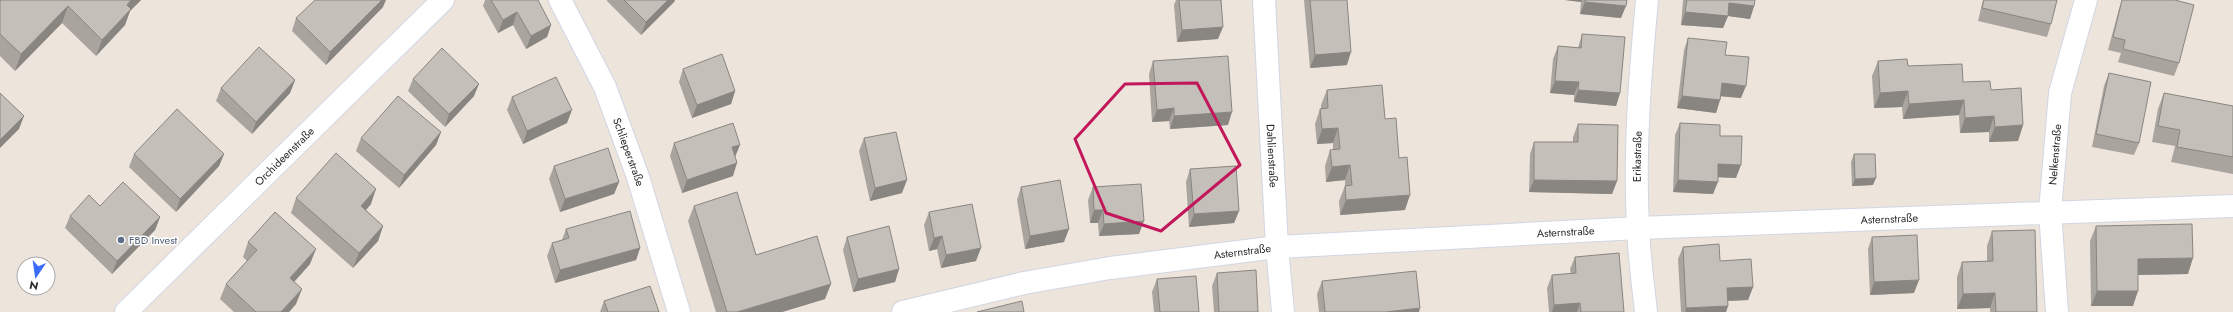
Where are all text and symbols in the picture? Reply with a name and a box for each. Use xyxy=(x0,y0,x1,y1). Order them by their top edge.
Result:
street label: Schlieperstraße xyxy=(609,115,648,188)
street label: Orchideenstraße xyxy=(251,123,318,189)
street label: Nelkenstraße xyxy=(2044,123,2065,185)
street label: Dahlienstraße xyxy=(1263,124,1282,188)
street label: Erikastraße xyxy=(1629,130,1646,182)
street label: Asternstraße xyxy=(1860,210,1919,228)
street label: Asternstraße xyxy=(1536,222,1595,241)
place label: FBD Invest xyxy=(129,232,178,248)
marker: FBD Invest xyxy=(116,235,126,245)
street label: Asternstraße xyxy=(1213,240,1272,263)
north arrow xyxy=(16,256,56,296)
text: N xyxy=(28,277,40,295)

